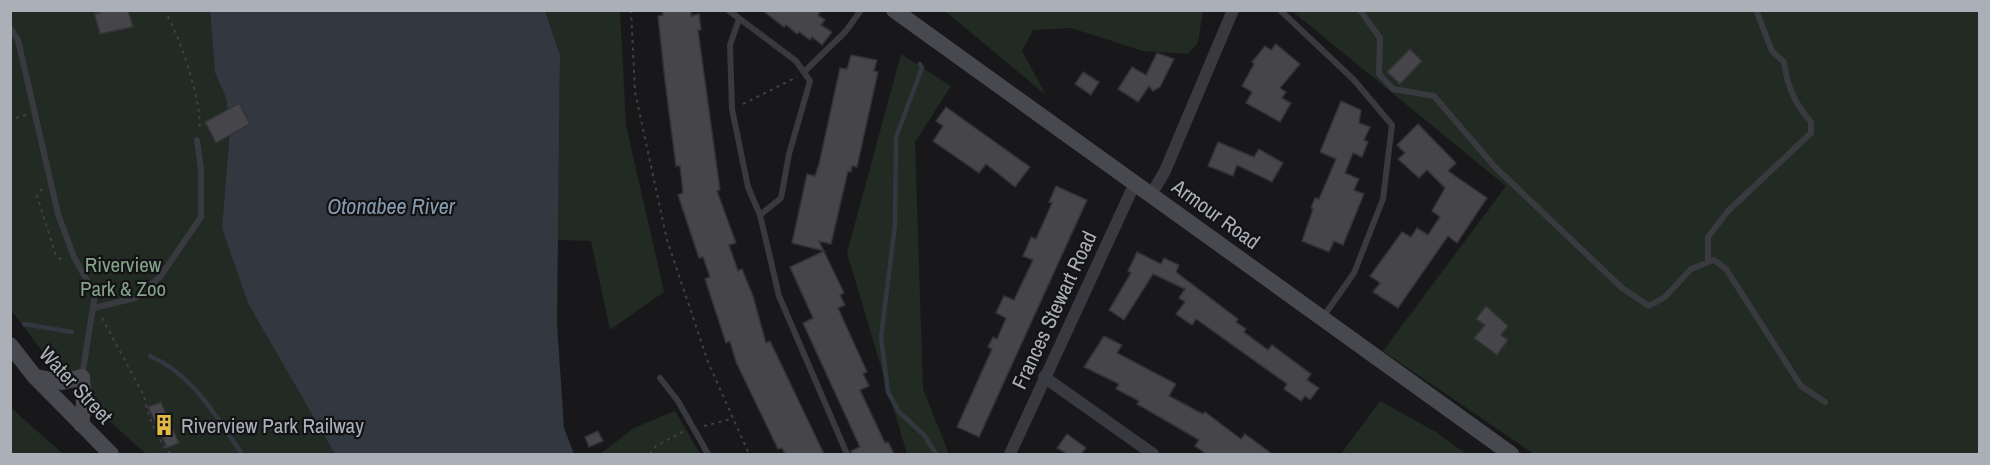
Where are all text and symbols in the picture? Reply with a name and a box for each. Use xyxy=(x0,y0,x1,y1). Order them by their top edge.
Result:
street label: Armour Road xyxy=(1165,172,1266,256)
water label: Otonabee River xyxy=(327,191,456,221)
street label: Frances Stewart Road xyxy=(1005,226,1103,394)
park label: Riverview Park & Zoo xyxy=(80,250,166,303)
street label: Water Street xyxy=(33,340,119,430)
place label: Riverview Park Railway xyxy=(181,411,364,440)
building icon: Riverview Park Railway xyxy=(152,413,176,437)

